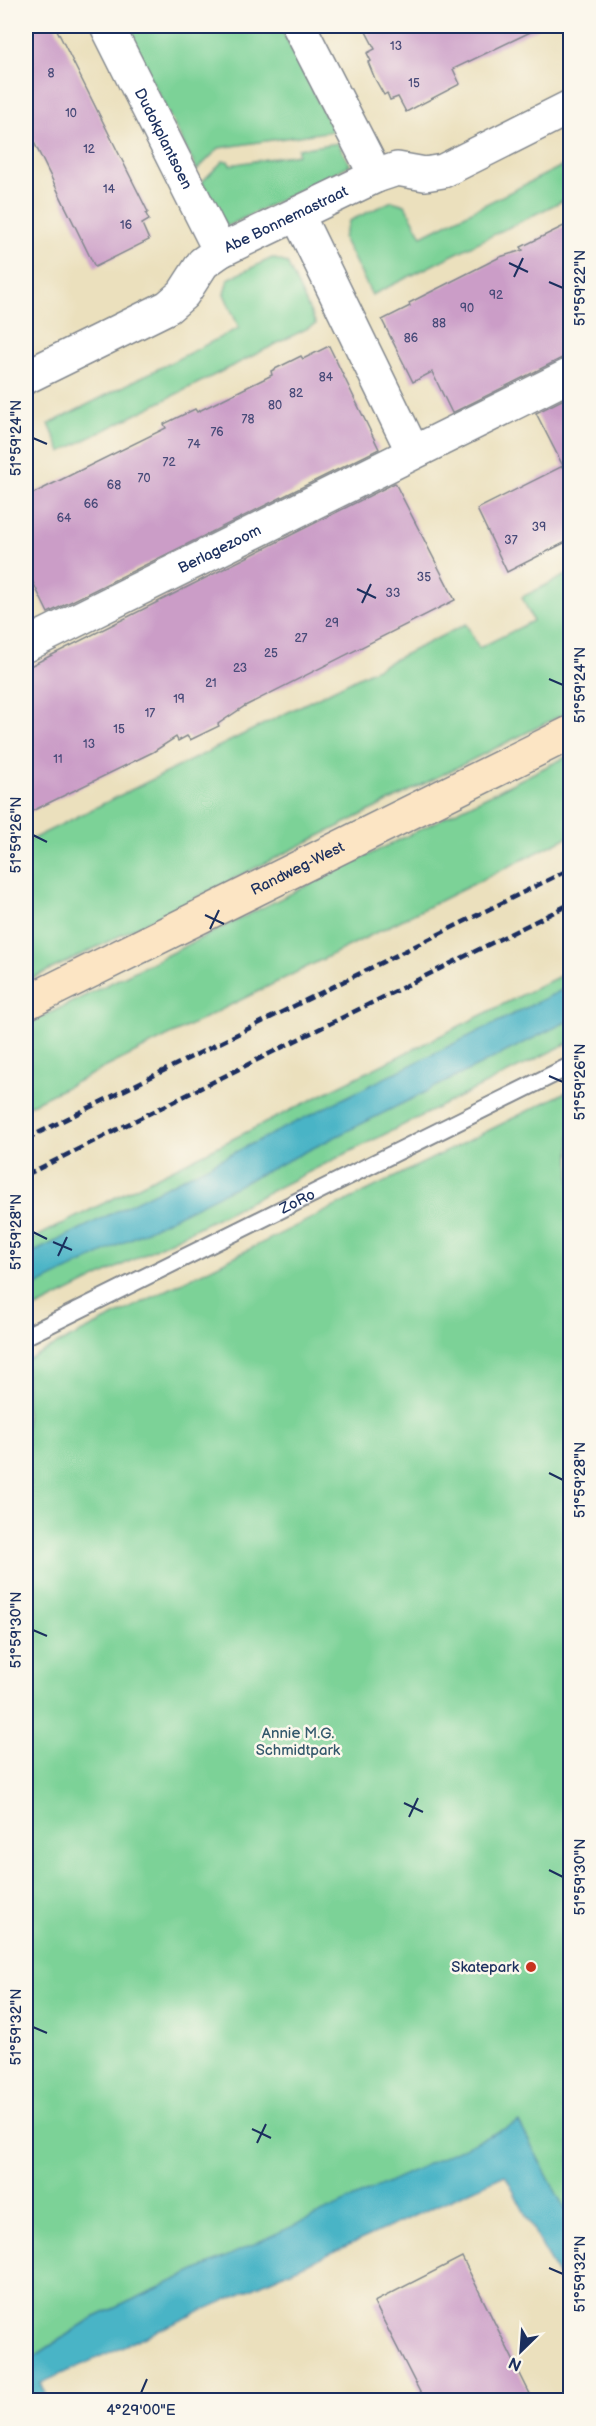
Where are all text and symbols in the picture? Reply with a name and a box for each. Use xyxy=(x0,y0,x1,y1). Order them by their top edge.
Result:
house number: 13 xyxy=(390,39,402,54)
house number: 8 xyxy=(48,66,55,81)
house number: 15 xyxy=(408,76,420,91)
street label: Dudokplantsoen xyxy=(130,85,196,192)
house number: 10 xyxy=(65,106,77,121)
house number: 12 xyxy=(83,142,95,157)
house number: 14 xyxy=(103,182,116,197)
street label: Abe Bonnemastraat xyxy=(221,182,351,258)
house number: 16 xyxy=(120,218,132,233)
text: 51°59'22"N xyxy=(571,250,590,326)
house number: 92 xyxy=(489,288,503,303)
house number: 90 xyxy=(460,301,474,316)
house number: 88 xyxy=(432,316,446,331)
house number: 86 xyxy=(404,331,418,346)
house number: 84 xyxy=(319,370,334,385)
house number: 82 xyxy=(289,386,303,401)
house number: 80 xyxy=(268,398,282,413)
text: 51°59'24"N xyxy=(7,400,26,476)
house number: 78 xyxy=(242,412,254,427)
house number: 76 xyxy=(210,425,224,440)
house number: 74 xyxy=(187,437,201,452)
house number: 72 xyxy=(163,455,175,470)
house number: 70 xyxy=(138,471,150,486)
house number: 68 xyxy=(107,478,121,493)
house number: 66 xyxy=(84,497,98,512)
house number: 64 xyxy=(57,511,72,526)
house number: 39 xyxy=(532,520,546,535)
street label: Berlagezoom xyxy=(175,521,264,578)
house number: 37 xyxy=(504,533,518,548)
house number: 35 xyxy=(417,570,431,585)
house number: 33 xyxy=(386,586,400,601)
house number: 29 xyxy=(325,616,339,631)
house number: 27 xyxy=(295,631,308,646)
house number: 25 xyxy=(264,646,278,661)
text: 51°59'24"N xyxy=(571,647,590,723)
house number: 23 xyxy=(233,661,247,676)
house number: 21 xyxy=(205,676,217,691)
house number: 19 xyxy=(173,692,185,707)
house number: 17 xyxy=(145,706,155,721)
house number: 15 xyxy=(113,722,125,737)
house number: 13 xyxy=(83,737,95,752)
house number: 11 xyxy=(53,752,63,767)
text: 51°59'26"N xyxy=(7,797,26,873)
street label: Randweg-West xyxy=(248,837,348,900)
text: 51°59'26"N xyxy=(571,1044,590,1120)
street label: ZoRo xyxy=(276,1185,318,1219)
text: 51°59'28"N xyxy=(7,1194,26,1270)
text: 51°59'28"N xyxy=(571,1442,590,1518)
text: 51°59'30"N xyxy=(7,1592,26,1668)
park label: Annie M.G. Schmidtpark xyxy=(256,1724,341,1760)
text: 51°59'30"N xyxy=(571,1839,590,1915)
place label: Skatepark xyxy=(451,1958,520,1977)
marker: Skatepark xyxy=(524,1960,538,1974)
text: 51°59'32"N xyxy=(7,1989,26,2065)
text: 51°59'32"N xyxy=(571,2236,590,2312)
north arrow xyxy=(491,2321,551,2381)
text: N xyxy=(506,2352,525,2374)
text: 4°29'00"E xyxy=(106,2401,176,2420)

